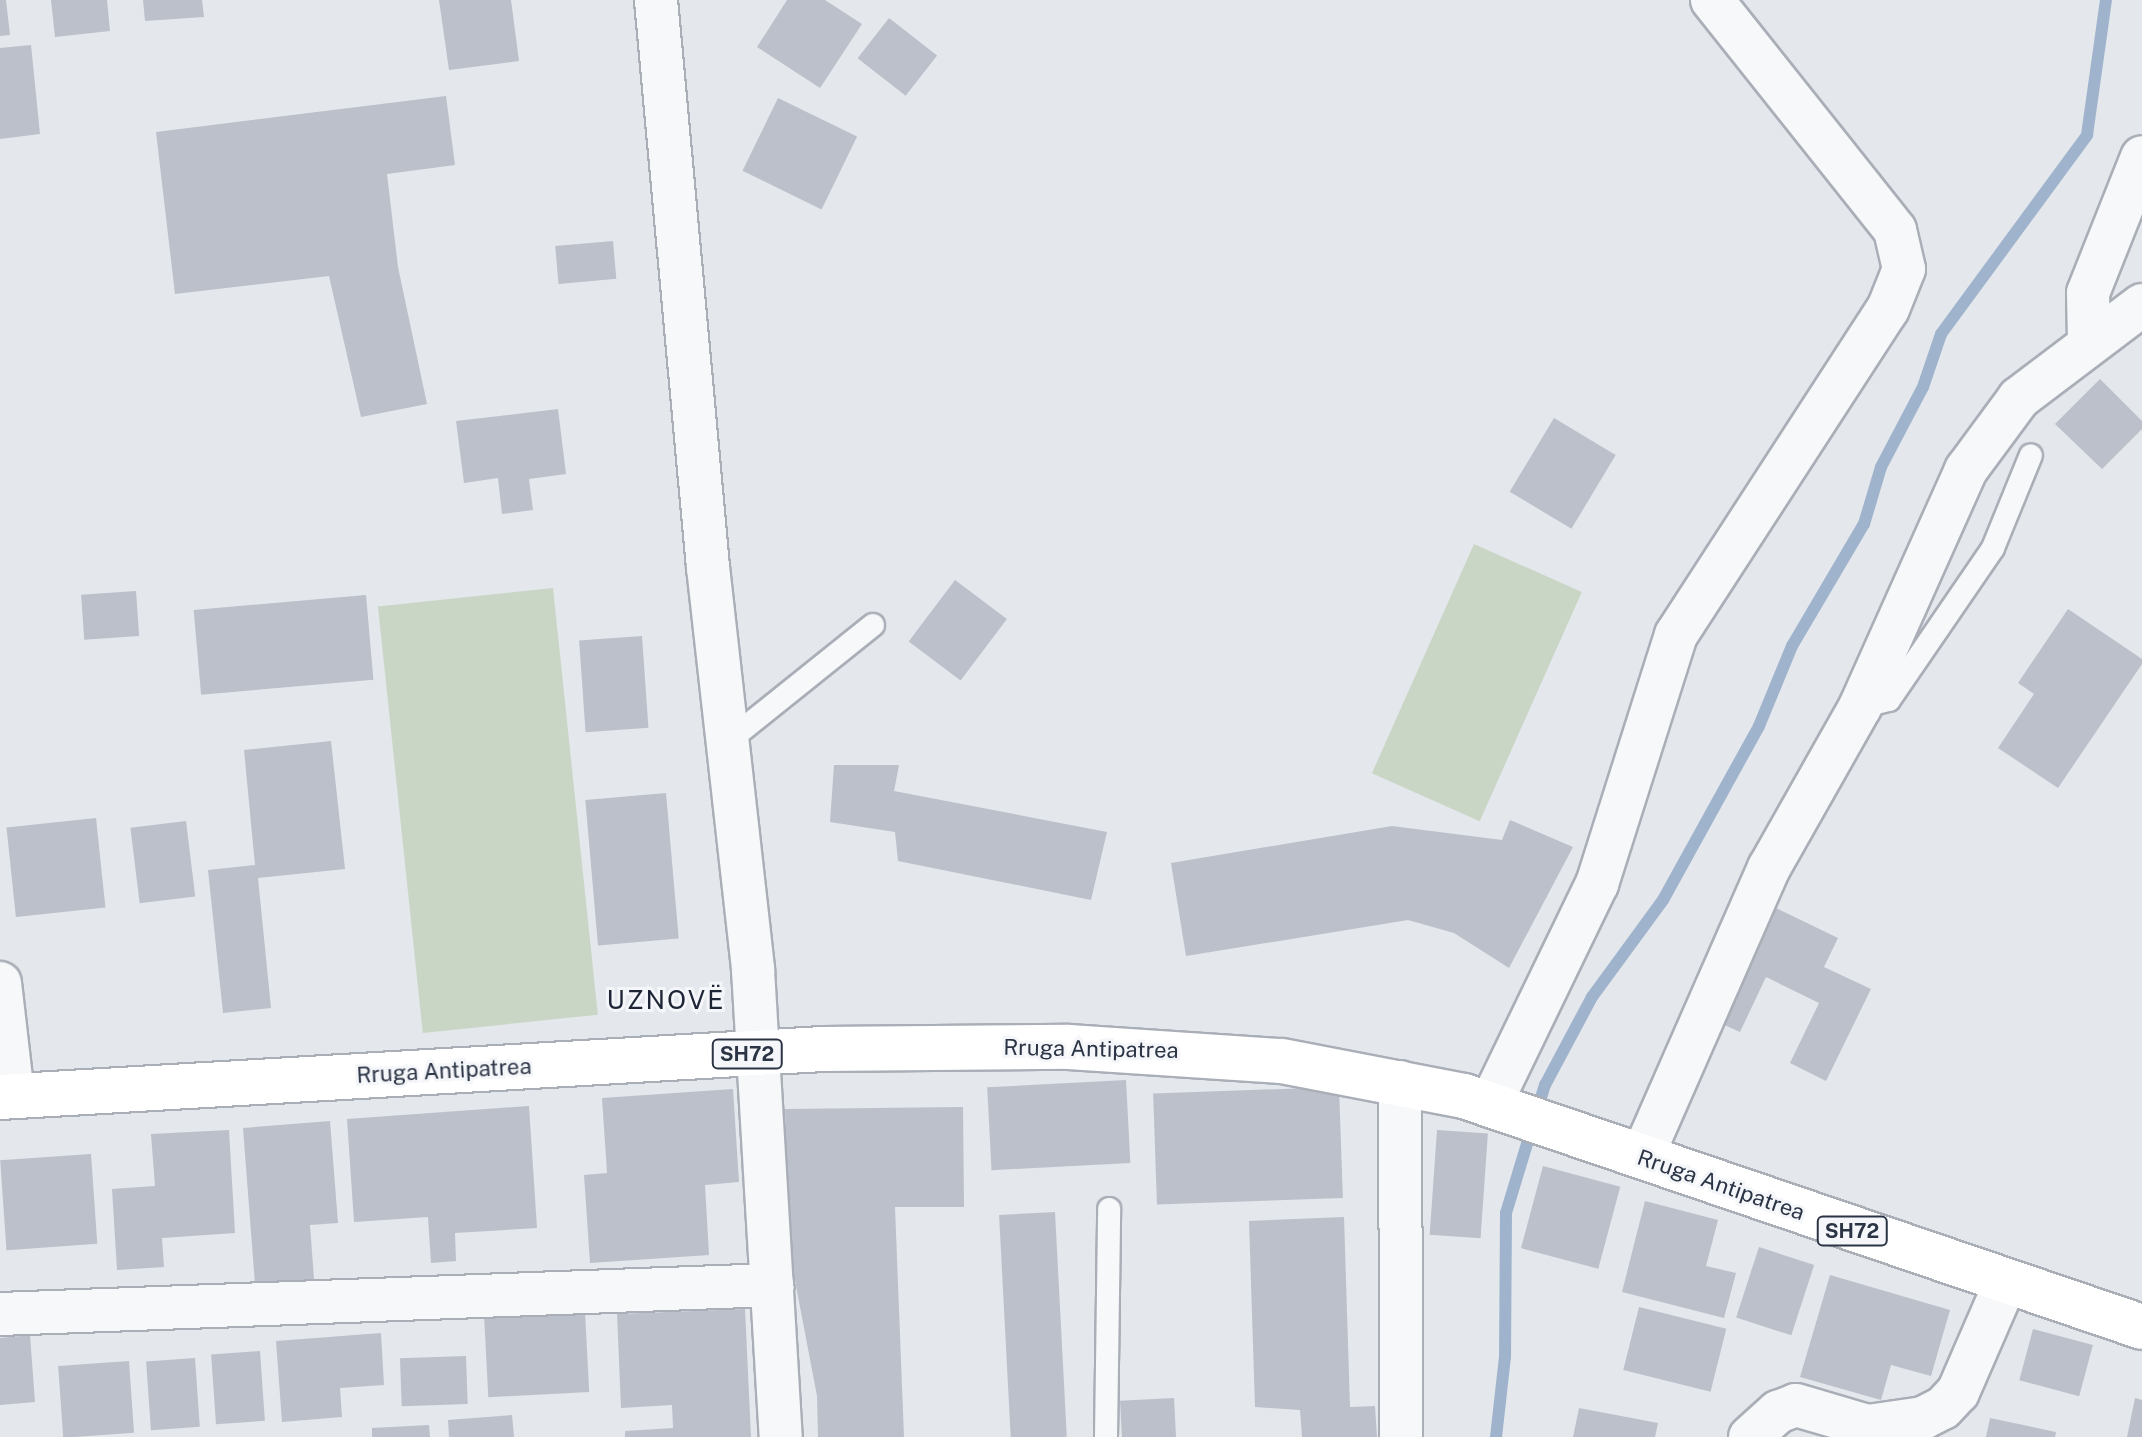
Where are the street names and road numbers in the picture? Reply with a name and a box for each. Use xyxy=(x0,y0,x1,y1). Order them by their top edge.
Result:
street label: Rruga Antipatrea xyxy=(1003,1034,1179,1064)
road number: SH72 xyxy=(711,1038,783,1070)
street label: Rruga Antipatrea xyxy=(356,1053,532,1089)
street label: Rruga Antipatrea xyxy=(1634,1144,1808,1226)
road number: SH72 xyxy=(1816,1215,1888,1247)

